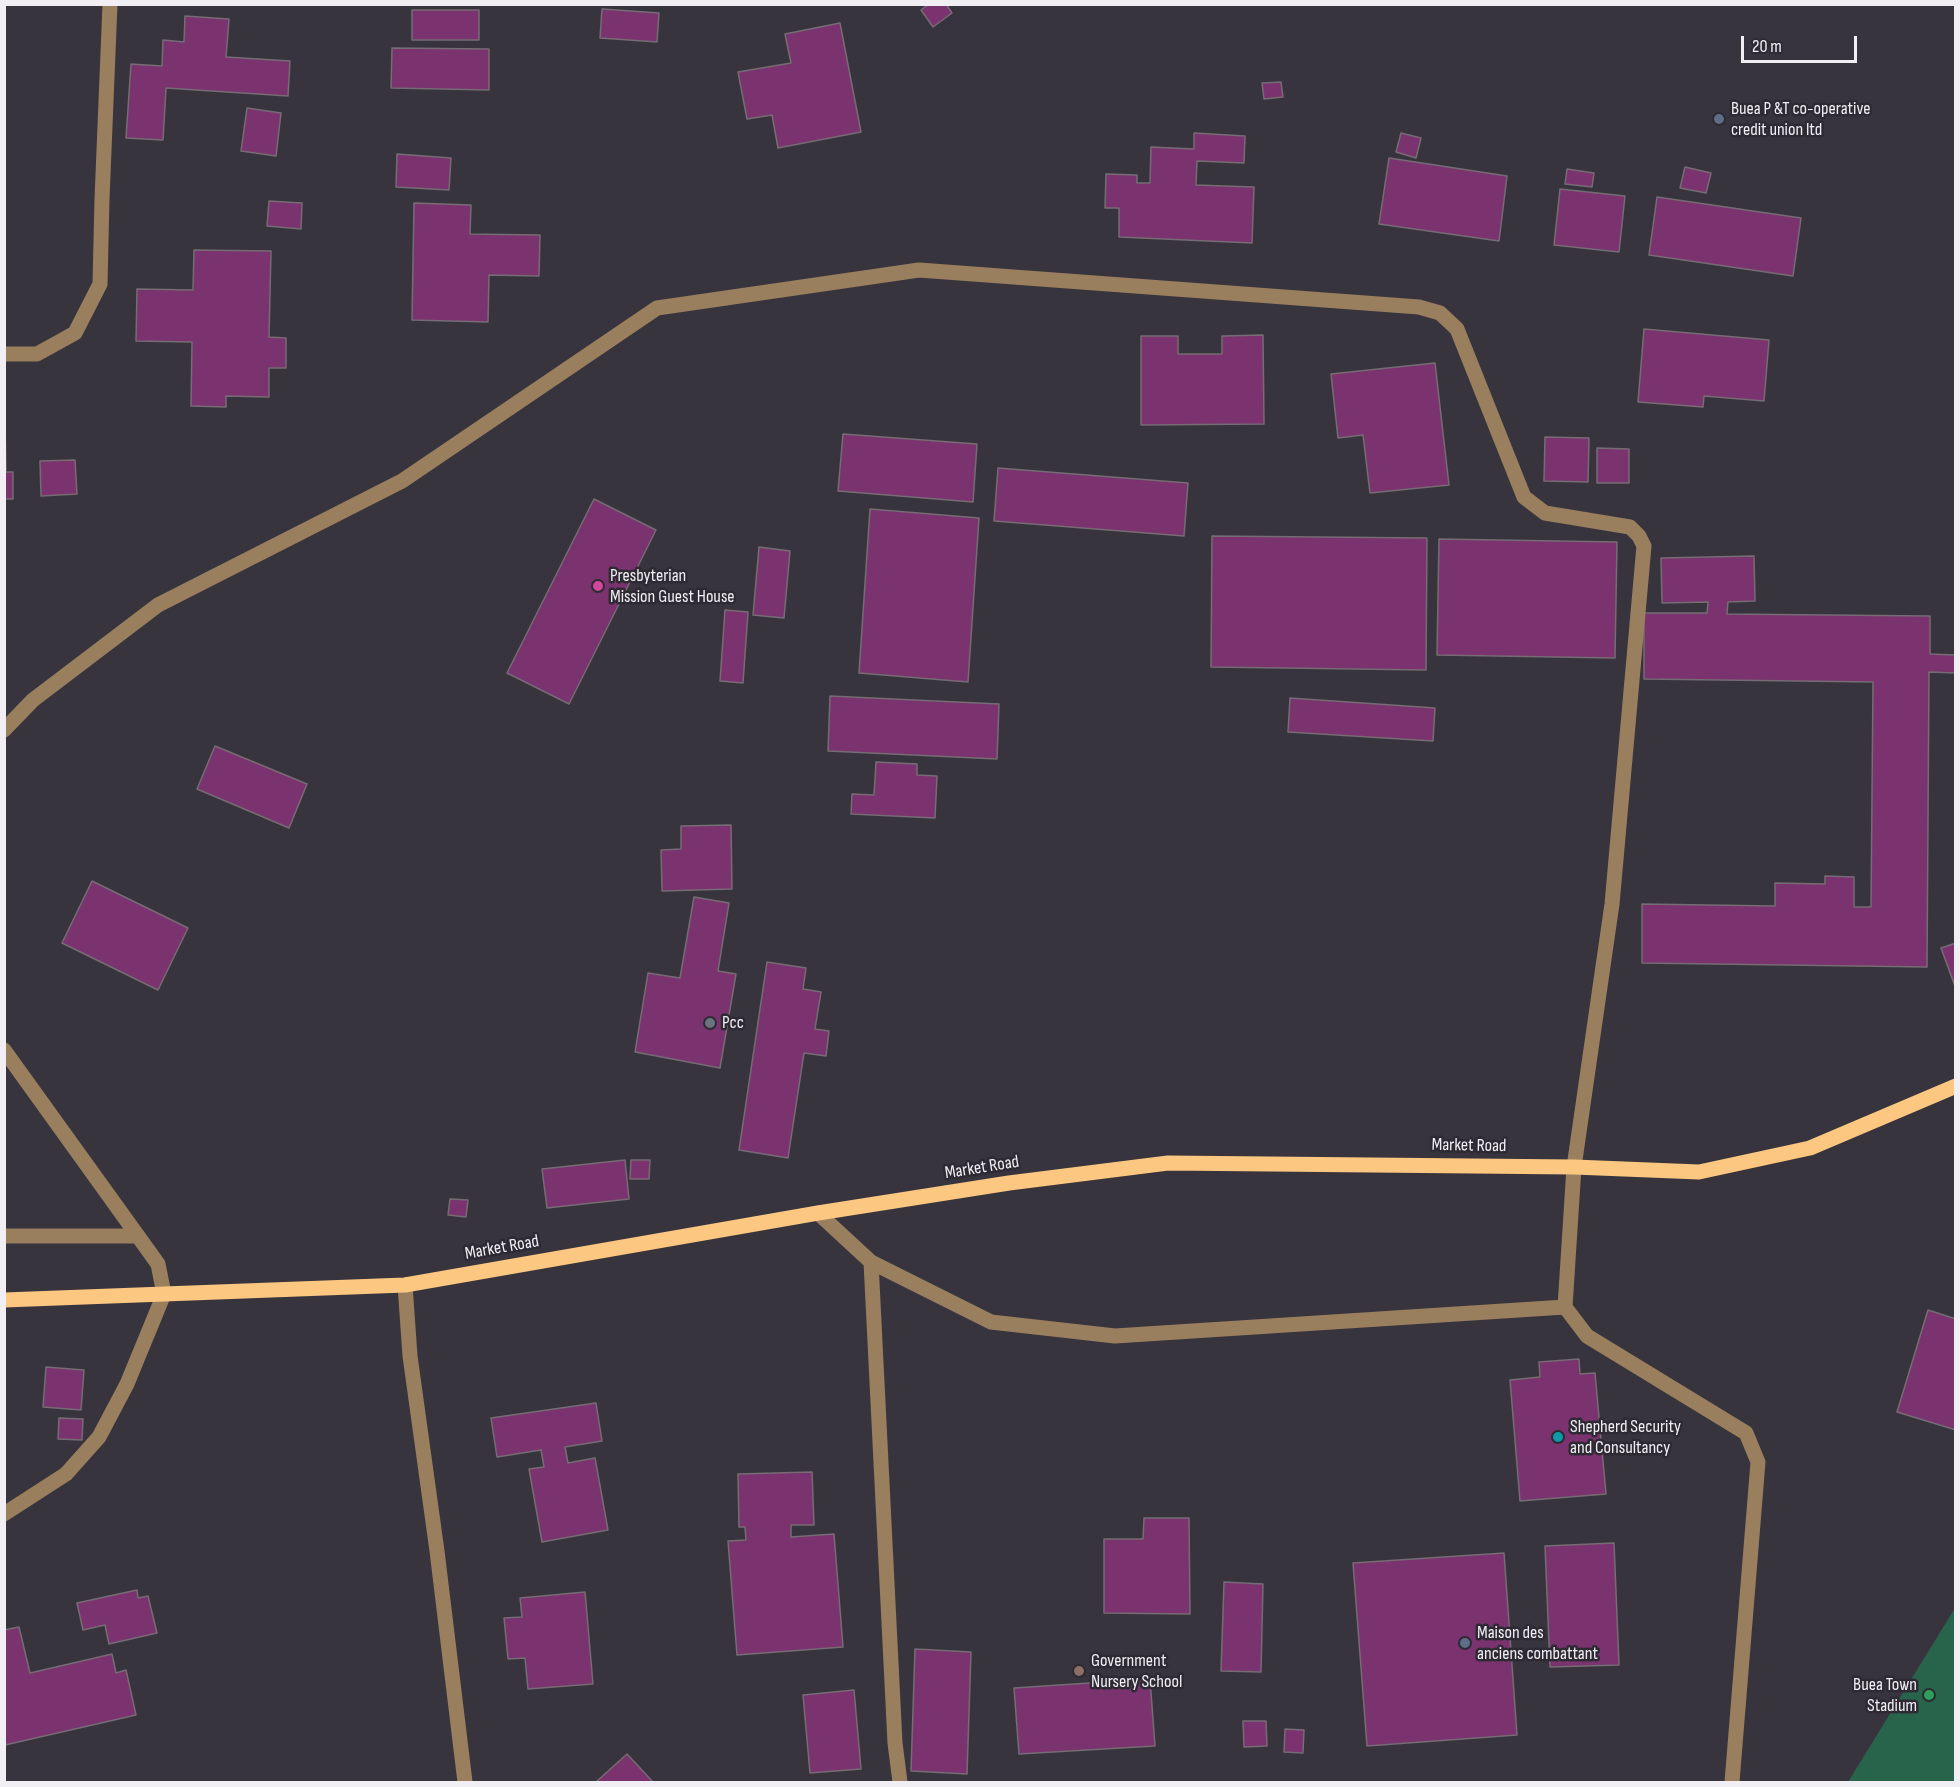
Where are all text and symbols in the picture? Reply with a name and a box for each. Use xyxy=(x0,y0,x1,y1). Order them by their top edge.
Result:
scale bar xyxy=(1744,24,1860,62)
text: 20 m xyxy=(1752,36,1782,57)
place label: Buea P &T co-operative credit union ltd xyxy=(1731,98,1870,140)
marker: Buea P &T co-operative credit union ltd xyxy=(1712,112,1726,126)
place label: Presbyterian Mission Guest House xyxy=(610,565,735,608)
marker: Presbyterian Mission Guest House xyxy=(591,579,605,593)
place label: Pcc xyxy=(722,1012,744,1034)
marker: Pcc xyxy=(703,1016,717,1030)
street label: Market Road xyxy=(1431,1135,1507,1157)
street label: Market Road xyxy=(943,1151,1021,1185)
street label: Market Road xyxy=(463,1231,541,1265)
place label: Shepherd Security and Consultancy xyxy=(1570,1416,1681,1458)
marker: Shepherd Security and Consultancy xyxy=(1551,1430,1565,1444)
place label: Maison des anciens combattant xyxy=(1477,1622,1598,1664)
marker: Maison des anciens combattant xyxy=(1458,1636,1472,1650)
place label: Government Nursery School xyxy=(1091,1650,1182,1692)
marker: Government Nursery School xyxy=(1072,1664,1086,1678)
place label: Buea Town Stadium xyxy=(1853,1674,1917,1716)
marker: Buea Town Stadium xyxy=(1922,1688,1936,1702)

